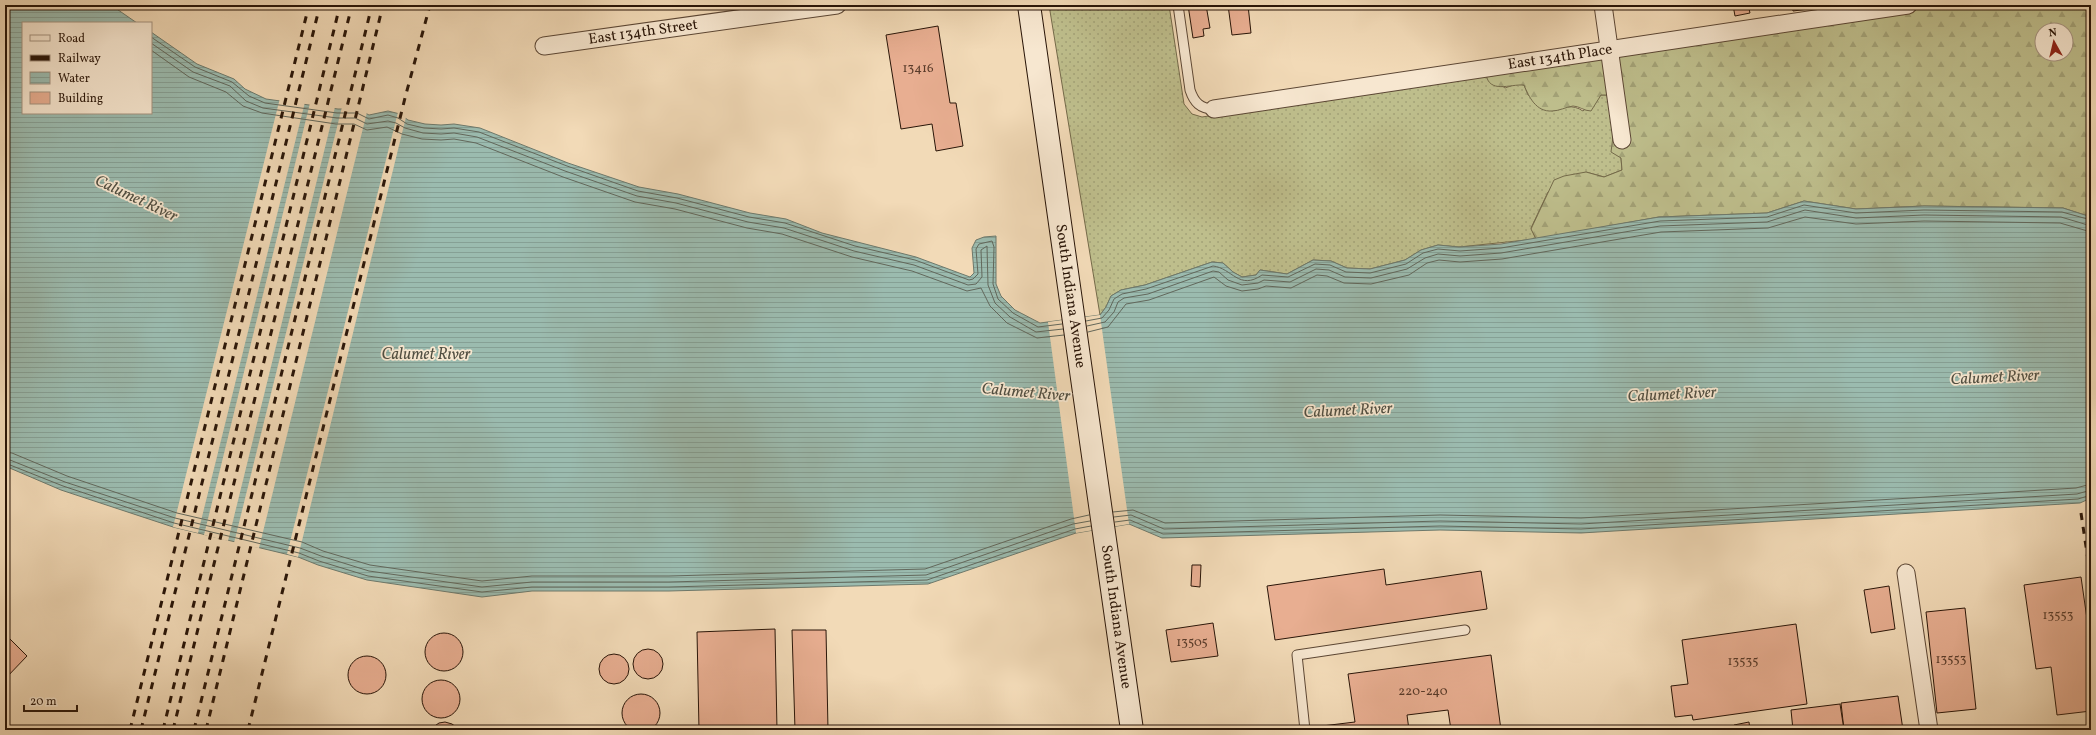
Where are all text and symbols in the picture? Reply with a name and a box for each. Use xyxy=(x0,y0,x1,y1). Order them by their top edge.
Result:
street label: East 134th Street xyxy=(587,14,699,50)
legend xyxy=(22,22,152,114)
north arrow xyxy=(2034,22,2074,62)
text: N xyxy=(2048,26,2058,42)
text: Road xyxy=(58,31,85,47)
street label: East 134th Place xyxy=(1506,39,1614,75)
text: Railway xyxy=(58,51,101,67)
house number: 13416 xyxy=(902,60,934,78)
text: Water xyxy=(58,71,90,87)
text: Building xyxy=(58,91,103,107)
water label: Calumet River xyxy=(91,170,182,228)
street label: South Indiana Avenue xyxy=(1050,223,1091,369)
water label: Calumet River xyxy=(381,344,472,366)
water label: Calumet River xyxy=(1950,365,2041,391)
water label: Calumet River xyxy=(981,378,1072,408)
water label: Calumet River xyxy=(1627,382,1718,408)
water label: Calumet River xyxy=(1303,398,1394,424)
street label: South Indiana Avenue xyxy=(1095,543,1137,690)
house number: 13553 xyxy=(2043,607,2074,625)
house number: 13505 xyxy=(1176,634,1208,652)
house number: 13553 xyxy=(1936,651,1967,669)
house number: 13535 xyxy=(1728,653,1758,671)
house number: 220-240 xyxy=(1398,683,1448,701)
scale bar xyxy=(24,687,77,713)
text: 20 m xyxy=(30,694,57,710)

